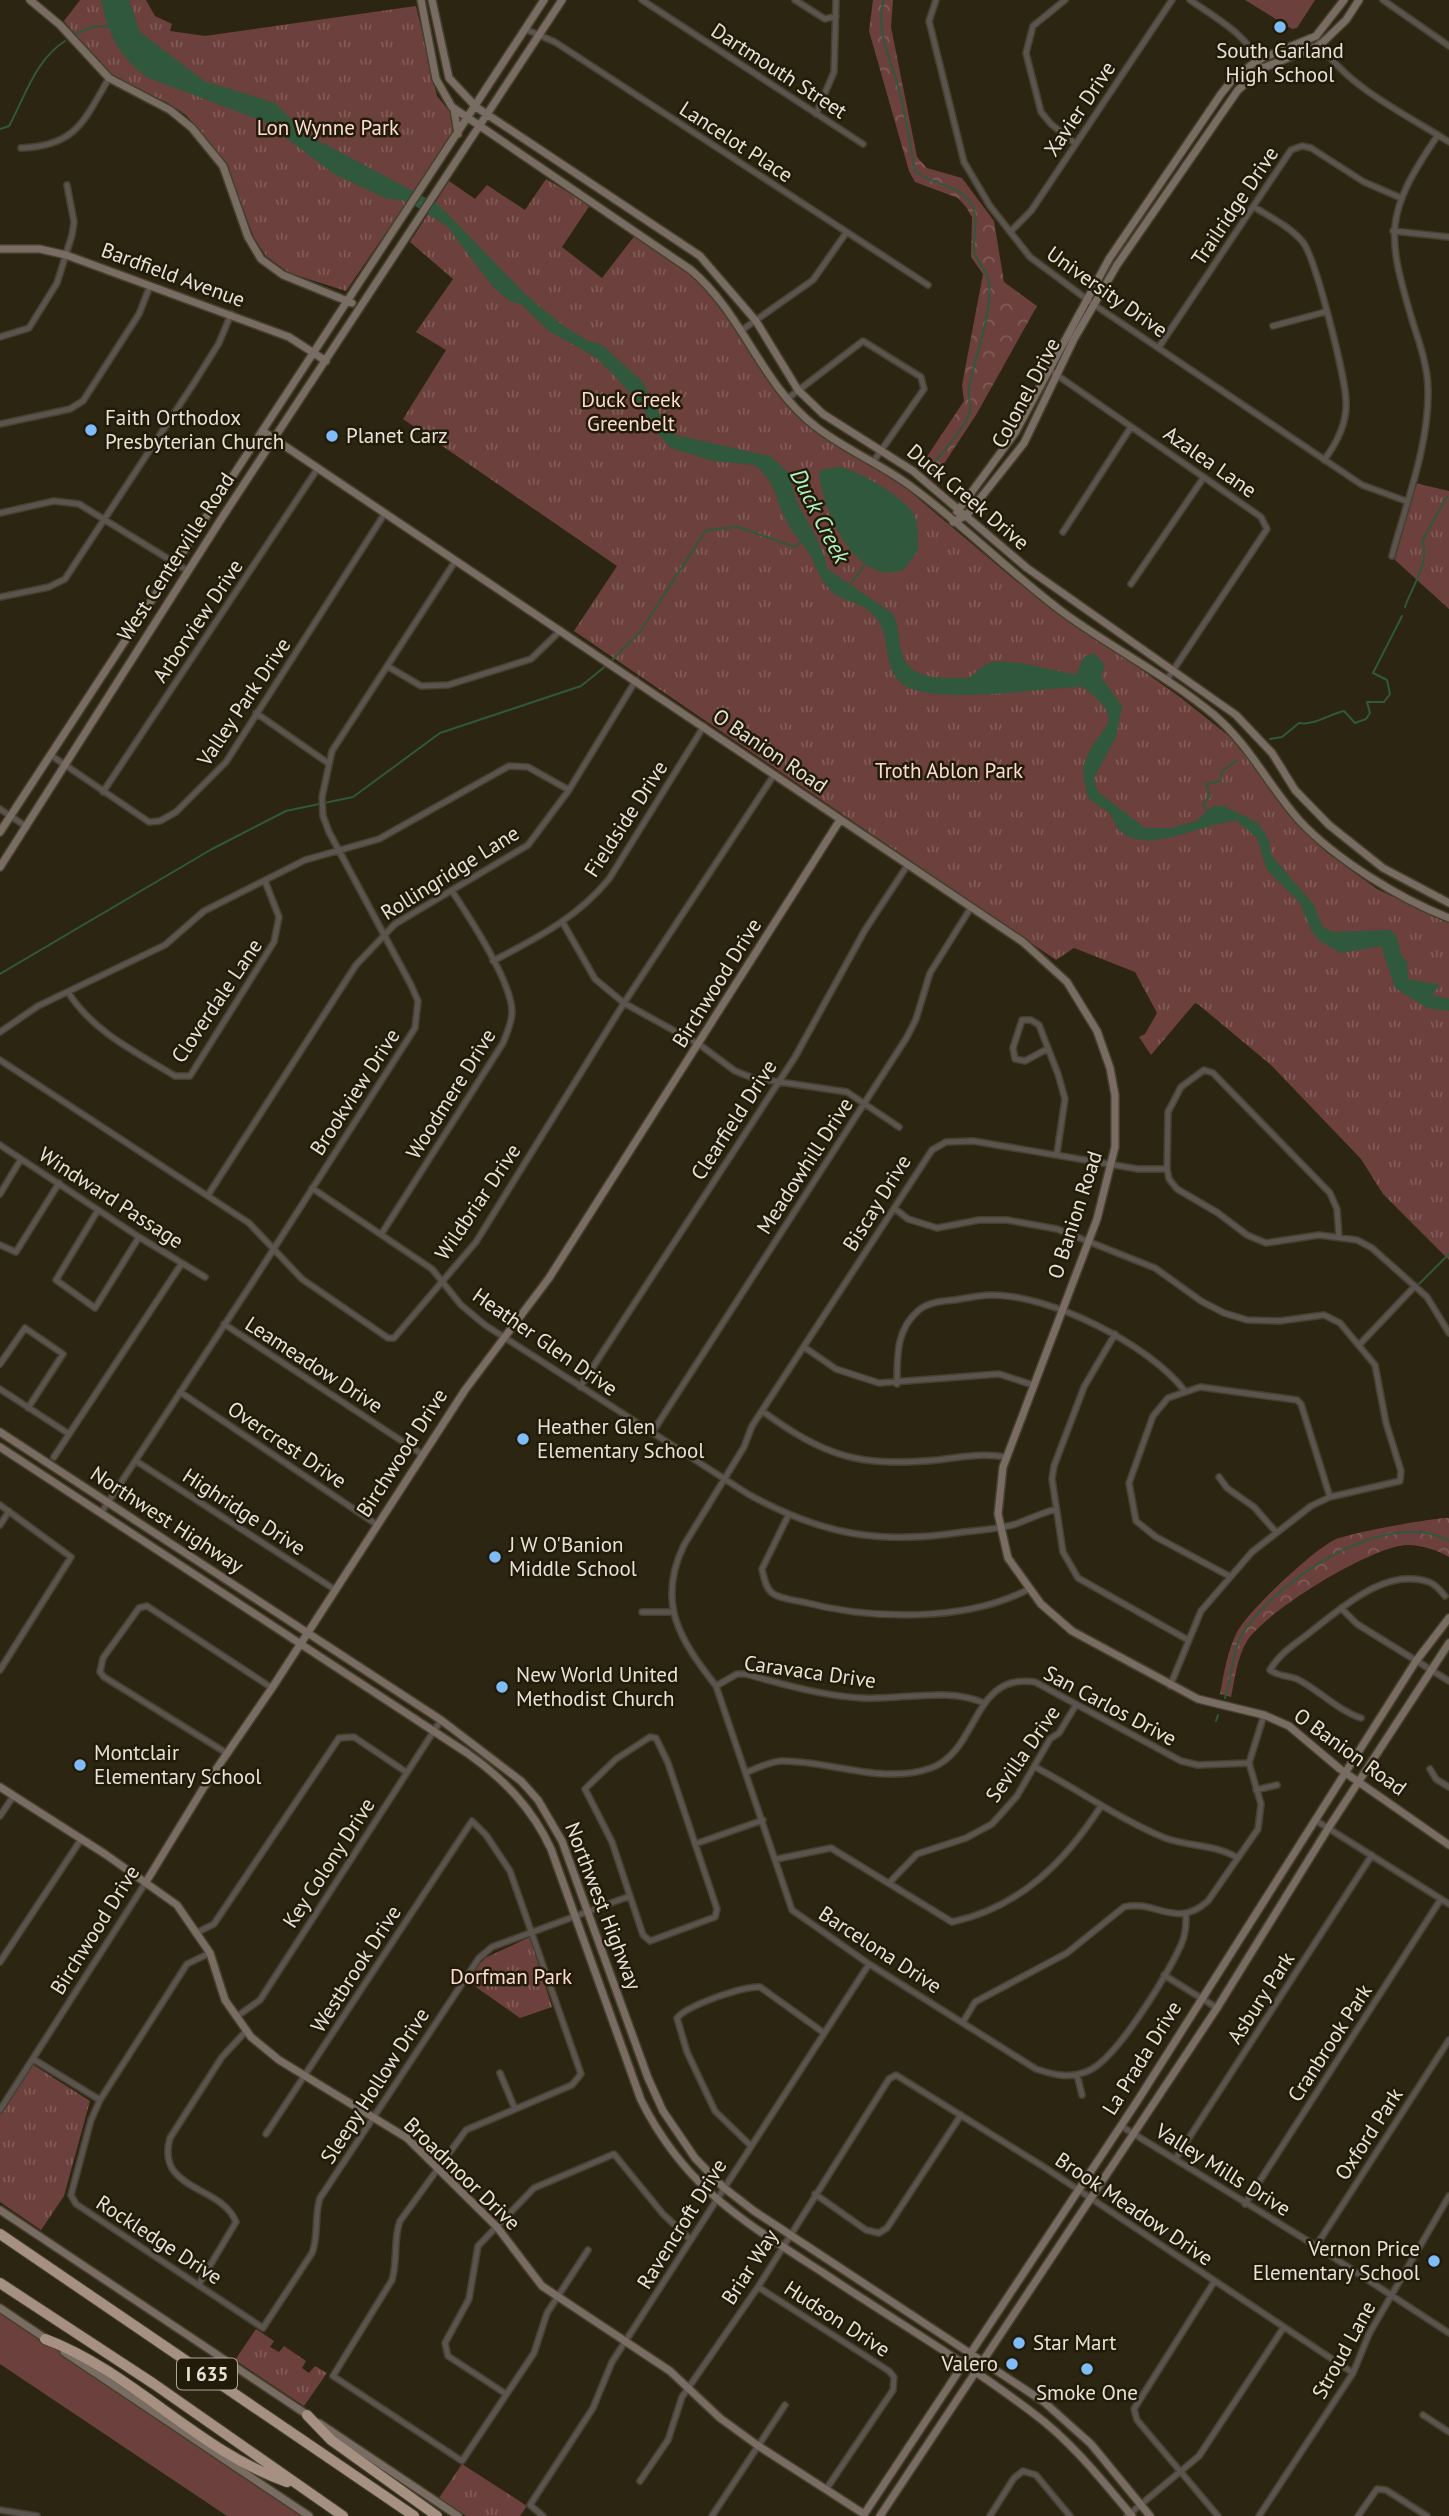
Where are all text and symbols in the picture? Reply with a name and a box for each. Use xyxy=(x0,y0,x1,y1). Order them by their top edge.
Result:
street label: Dartmouth Street xyxy=(706,17,852,125)
marker: South Garland High School xyxy=(1272,19,1288,35)
place label: South Garland High School xyxy=(1216,37,1344,88)
street label: Xavier Drive xyxy=(1038,56,1121,161)
street label: Lancelot Place xyxy=(674,95,798,188)
park label: Lon Wynne Park xyxy=(257,114,399,141)
street label: Trailridge Drive xyxy=(1185,141,1284,270)
street label: Bardfield Avenue xyxy=(98,236,249,313)
street label: University Drive xyxy=(1041,240,1173,343)
street label: Colonel Drive xyxy=(985,333,1066,452)
park label: Duck Creek Greenbelt xyxy=(581,386,681,437)
place label: Faith Orthodox Presbyterian Church xyxy=(105,404,284,455)
street label: Azalea Lane xyxy=(1159,420,1262,503)
marker: Faith Orthodox Presbyterian Church xyxy=(83,422,99,438)
place label: Planet Carz xyxy=(346,422,448,449)
marker: Planet Carz xyxy=(324,428,340,444)
street label: Duck Creek Drive xyxy=(902,438,1035,556)
water label: Duck Creek xyxy=(784,463,857,570)
street label: West Centerville Road xyxy=(111,467,240,646)
street label: Arborview Drive xyxy=(146,554,249,688)
street label: Valley Park Drive xyxy=(190,632,296,772)
street label: O Banion Road xyxy=(708,702,833,799)
street label: Fieldside Drive xyxy=(578,755,673,882)
park label: Troth Ablon Park xyxy=(875,757,1023,784)
street label: Rollingridge Lane xyxy=(376,819,524,926)
street label: Birchwood Drive xyxy=(666,913,767,1053)
street label: Cloverdale Lane xyxy=(165,933,268,1068)
street label: Brookview Drive xyxy=(304,1023,406,1160)
street label: Woodmere Drive xyxy=(400,1024,501,1164)
street label: Clearfield Drive xyxy=(685,1054,783,1185)
street label: Meadowhill Drive xyxy=(750,1092,859,1239)
street label: Wildbriar Drive xyxy=(429,1138,526,1265)
street label: Windward Passage xyxy=(34,1141,189,1254)
street label: O Banion Road xyxy=(1041,1148,1108,1282)
street label: Biscay Drive xyxy=(836,1150,917,1256)
street label: Heather Glen Drive xyxy=(467,1281,623,1402)
street label: Leameadow Drive xyxy=(240,1310,388,1419)
street label: Birchwood Drive xyxy=(350,1383,453,1522)
street label: Overcrest Drive xyxy=(223,1395,352,1494)
place label: Heather Glen Elementary School xyxy=(537,1413,704,1464)
marker: Heather Glen Elementary School xyxy=(515,1431,531,1447)
street label: Northwest Highway xyxy=(86,1460,249,1579)
street label: Highridge Drive xyxy=(178,1462,311,1561)
place label: J W O'Banion Middle School xyxy=(508,1531,637,1582)
marker: J W O'Banion Middle School xyxy=(487,1549,503,1565)
street label: Caravaca Drive xyxy=(742,1649,878,1694)
street label: San Carlos Drive xyxy=(1039,1659,1181,1752)
place label: New World United Methodist Church xyxy=(516,1661,678,1712)
marker: New World United Methodist Church xyxy=(494,1679,510,1695)
street label: Sevilla Drive xyxy=(979,1700,1066,1808)
street label: O Banion Road xyxy=(1289,1702,1412,1801)
place label: Montclair Elementary School xyxy=(94,1739,261,1790)
marker: Montclair Elementary School xyxy=(72,1757,88,1773)
street label: Key Colony Drive xyxy=(276,1793,381,1933)
street label: Northwest Highway xyxy=(559,1818,648,1994)
street label: Birchwood Drive xyxy=(44,1860,145,2000)
street label: Westbrook Drive xyxy=(304,1900,407,2037)
street label: Barcelona Drive xyxy=(814,1900,947,1999)
street label: Asbury Park xyxy=(1221,1947,1300,2049)
park label: Dorfman Park xyxy=(450,1963,572,1990)
street label: Cranbrook Park xyxy=(1281,1979,1378,2107)
street label: La Prada Drive xyxy=(1096,1996,1187,2120)
street label: Sleepy Hollow Drive xyxy=(314,2003,435,2169)
street label: Oxford Park xyxy=(1329,2082,1408,2185)
street label: Broadmoor Drive xyxy=(398,2111,526,2236)
street label: Valley Mills Drive xyxy=(1150,2117,1296,2222)
street label: Brook Meadow Drive xyxy=(1050,2146,1218,2271)
street label: Ravencroft Drive xyxy=(631,2154,732,2294)
street label: Rockledge Drive xyxy=(91,2189,227,2290)
street label: Briar Way xyxy=(715,2224,784,2310)
place label: Vernon Price Elementary School xyxy=(1253,2235,1420,2286)
marker: Vernon Price Elementary School xyxy=(1426,2253,1442,2269)
street label: Hudson Drive xyxy=(779,2274,895,2363)
street label: Stroud Lane xyxy=(1306,2296,1382,2403)
place label: Star Mart xyxy=(1033,2329,1116,2356)
marker: Star Mart xyxy=(1011,2335,1027,2351)
place label: Valero xyxy=(941,2350,998,2377)
marker: Valero xyxy=(1004,2356,1020,2372)
road number: I 635 xyxy=(177,2358,237,2390)
marker: Smoke One xyxy=(1079,2361,1095,2377)
place label: Smoke One xyxy=(1036,2379,1138,2406)

